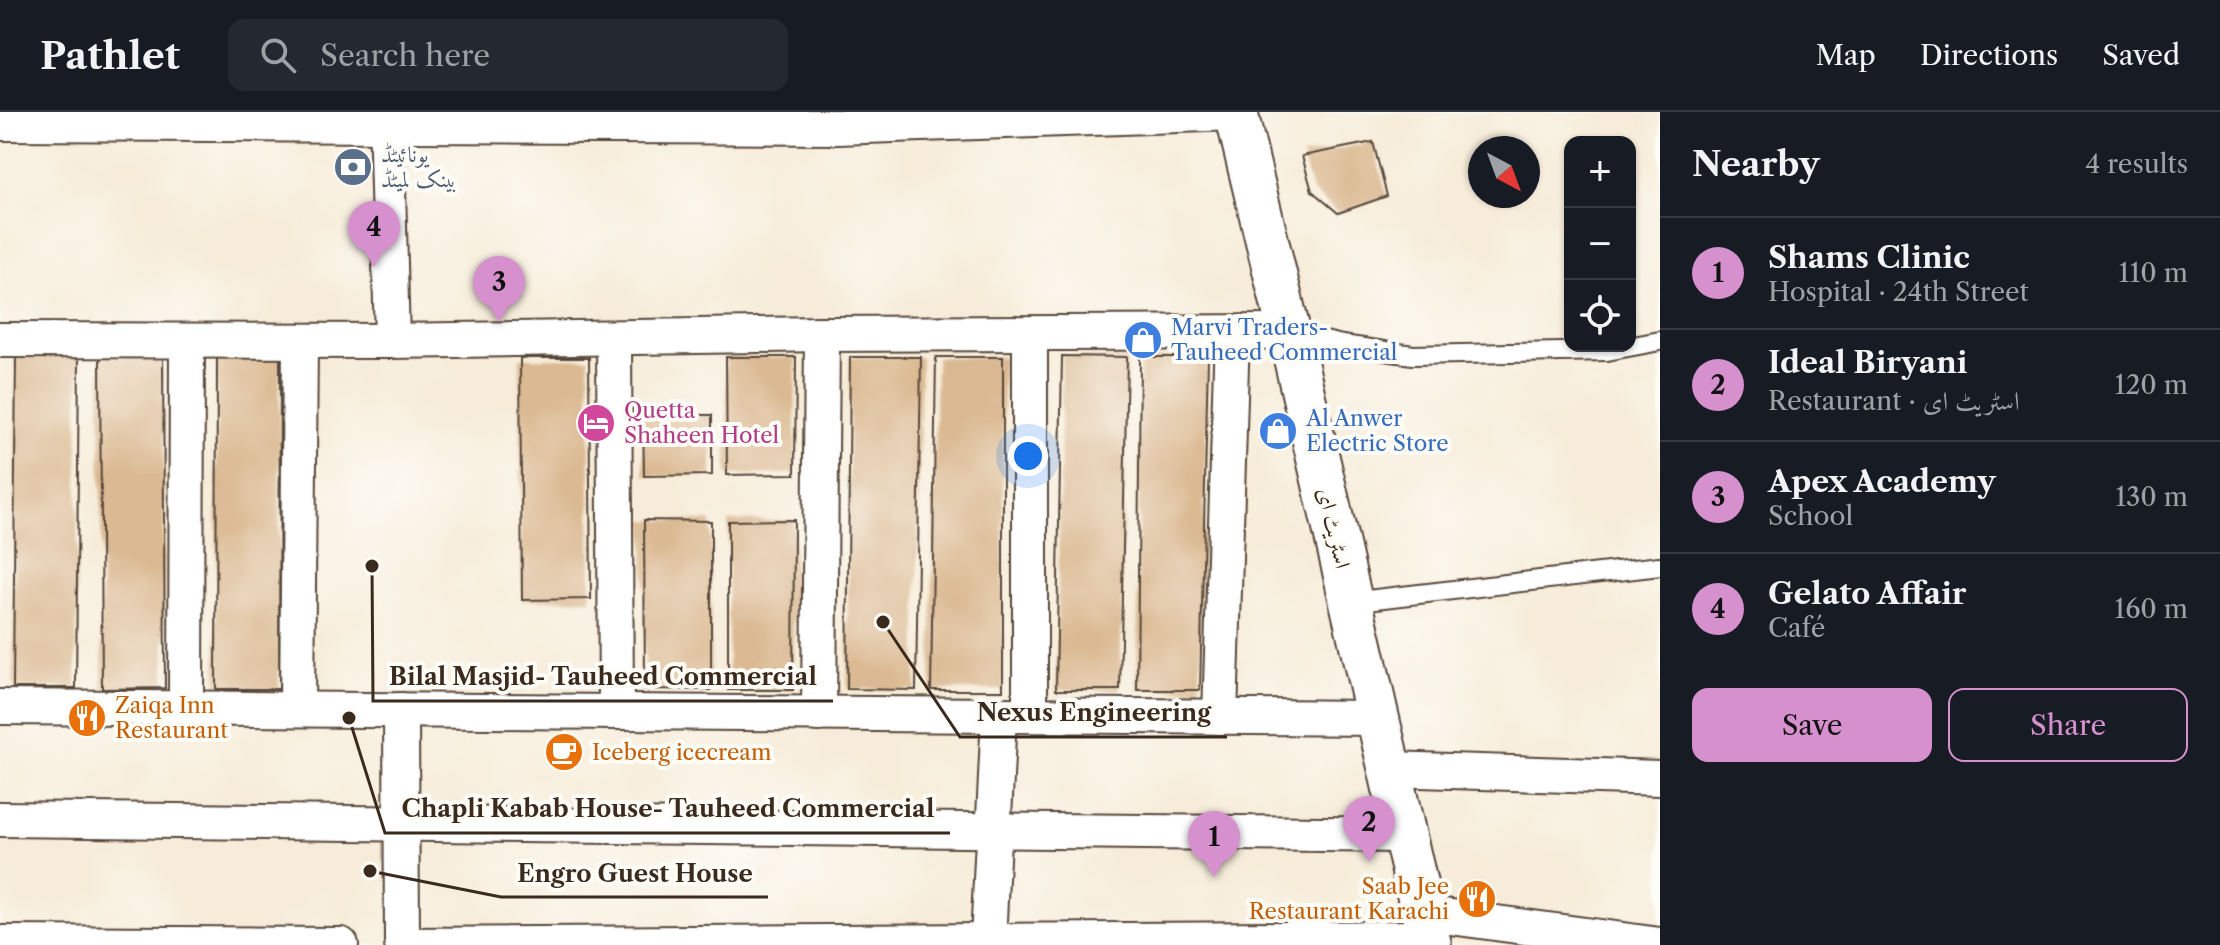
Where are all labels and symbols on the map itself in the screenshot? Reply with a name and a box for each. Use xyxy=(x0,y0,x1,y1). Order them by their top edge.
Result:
north arrow xyxy=(1468,136,1540,208)
place label: یونائیٹڈ بینک لمیٹڈ xyxy=(381,141,457,193)
bank icon: یونائیٹڈ بینک لمیٹڈ xyxy=(332,146,374,188)
pin: 4 xyxy=(348,201,400,267)
pin: 3 xyxy=(473,256,525,322)
place label: Marvi Traders- Tauheed Commercial xyxy=(1171,314,1398,366)
shop icon: Marvi Traders- Tauheed Commercial xyxy=(1122,319,1164,361)
place label: Quetta Shaheen Hotel xyxy=(624,397,780,449)
hotel icon: Quetta Shaheen Hotel xyxy=(575,402,617,444)
place label: Al Anwer Electric Store xyxy=(1305,405,1448,457)
shop icon: Al Anwer Electric Store xyxy=(1257,410,1299,452)
your location xyxy=(1008,436,1048,476)
street label: اسٹریٹ ای xyxy=(1312,485,1356,571)
callout: Bilal Masjid- Tauheed Commercial xyxy=(373,653,833,701)
text: Bilal Masjid- Tauheed Commercial xyxy=(389,662,817,691)
callout: Nexus Engineering xyxy=(960,689,1227,737)
place label: Zaiqa Inn Restaurant xyxy=(115,692,228,744)
restaurant icon: Zaiqa Inn Restaurant xyxy=(66,697,108,739)
text: Nexus Engineering xyxy=(977,698,1212,727)
cafe icon: Iceberg icecream xyxy=(543,731,585,773)
place label: Iceberg icecream xyxy=(592,739,772,766)
callout: Chapli Kabab House- Tauheed Commercial xyxy=(385,785,950,833)
text: Chapli Kabab House- Tauheed Commercial xyxy=(402,794,934,823)
pin: 2 xyxy=(1343,796,1395,862)
pin: 1 xyxy=(1188,811,1240,877)
callout: Engro Guest House xyxy=(501,849,768,897)
text: Engro Guest House xyxy=(517,859,753,888)
place label: Saab Jee Restaurant Karachi xyxy=(1249,873,1449,925)
restaurant icon: Saab Jee Restaurant Karachi xyxy=(1456,878,1498,920)

